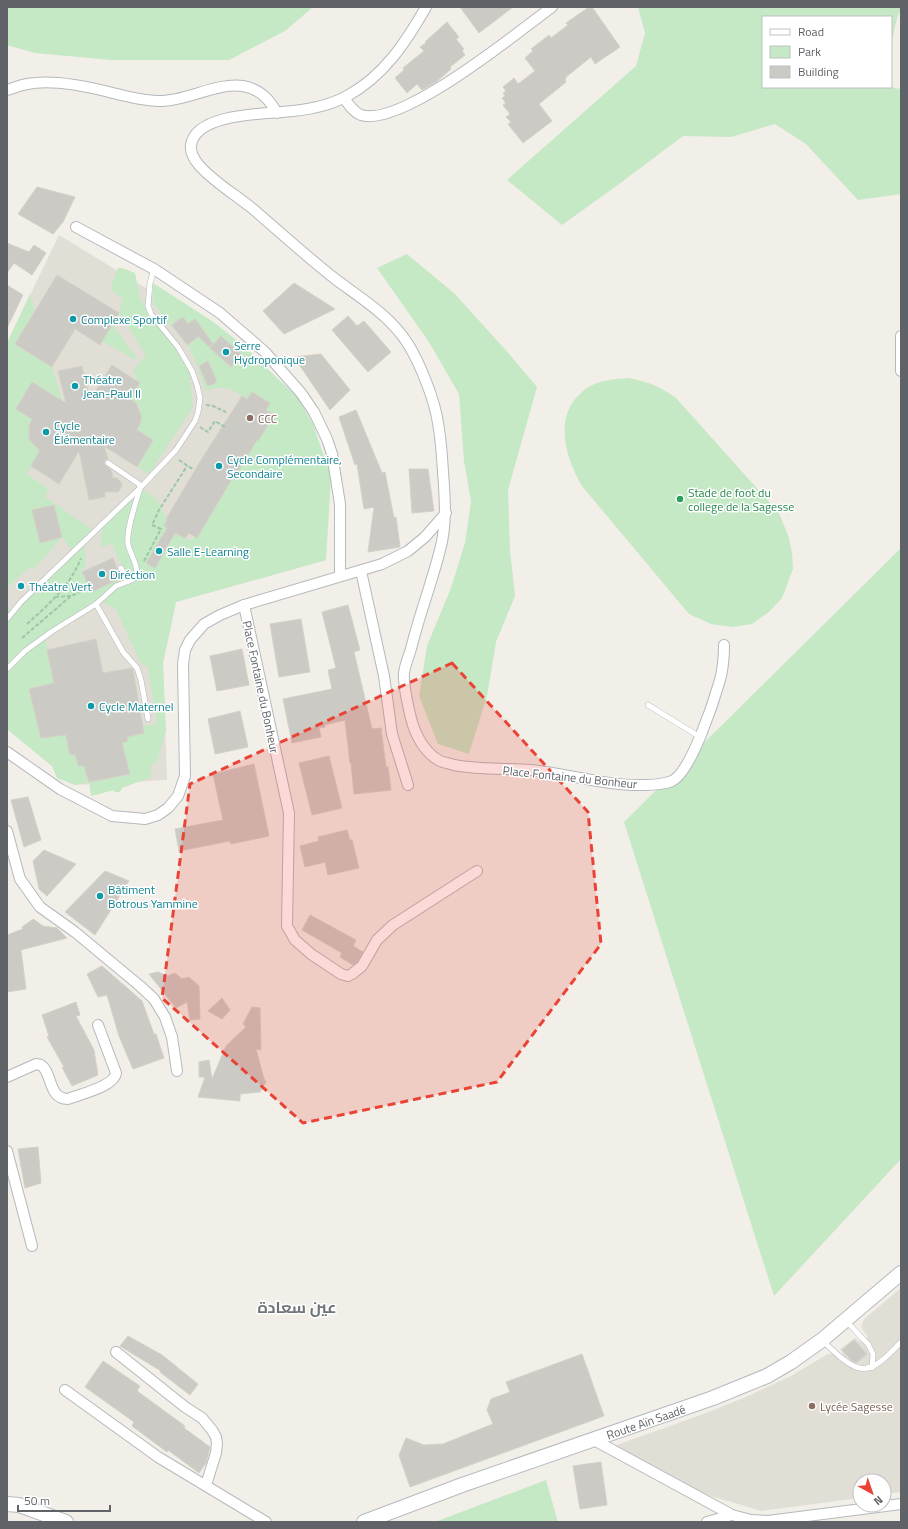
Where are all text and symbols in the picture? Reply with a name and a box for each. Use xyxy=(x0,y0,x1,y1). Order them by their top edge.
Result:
legend xyxy=(762,16,892,88)
text: Road xyxy=(798,22,824,41)
text: Park xyxy=(798,42,821,61)
text: Building xyxy=(798,62,839,81)
place label: Complexe Sportif xyxy=(81,310,167,329)
marker: Complexe Sportif xyxy=(68,314,78,324)
place label: Serre Hydroponique xyxy=(234,336,305,369)
marker: Serre Hydroponique xyxy=(221,347,231,357)
place label: Théatre Jean-Paul II xyxy=(83,370,141,403)
marker: Théatre Jean-Paul II xyxy=(70,381,80,391)
place label: CCC xyxy=(258,409,278,428)
marker: CCC xyxy=(245,413,255,423)
place label: Cycle Élémentaire xyxy=(54,416,115,449)
marker: Cycle Élémentaire xyxy=(41,427,51,437)
place label: Cycle Complémentaire, Secondaire xyxy=(227,450,342,483)
marker: Cycle Complémentaire, Secondaire xyxy=(214,461,224,471)
place label: Stade de foot du college de la Sagesse xyxy=(688,483,794,516)
marker: Stade de foot du college de la Sagesse xyxy=(675,494,685,504)
place label: Salle E-Learning xyxy=(167,542,249,561)
marker: Salle E-Learning xyxy=(154,546,164,556)
place label: Diréction xyxy=(110,565,155,584)
marker: Diréction xyxy=(97,569,107,579)
place label: Théatre Vert xyxy=(29,577,93,596)
marker: Théatre Vert xyxy=(16,581,26,591)
street label: Place Fontaine du Bonheur xyxy=(238,619,284,755)
place label: Cycle Maternel xyxy=(99,697,174,716)
marker: Cycle Maternel xyxy=(86,701,96,711)
street label: Place Fontaine du Bonheur xyxy=(502,760,638,794)
place label: Bâtiment Botrous Yammine xyxy=(108,880,198,913)
marker: Bâtiment Botrous Yammine xyxy=(95,891,105,901)
district label: عين سعادة xyxy=(258,1295,336,1319)
place label: Lycée Sagesse xyxy=(820,1397,893,1416)
street label: Route Aïn Saadé xyxy=(604,1400,688,1444)
marker: Lycée Sagesse xyxy=(807,1401,817,1411)
north arrow xyxy=(852,1473,892,1513)
scale bar xyxy=(18,1487,110,1513)
text: 50 m xyxy=(24,1491,50,1510)
text: N xyxy=(870,1492,886,1509)

